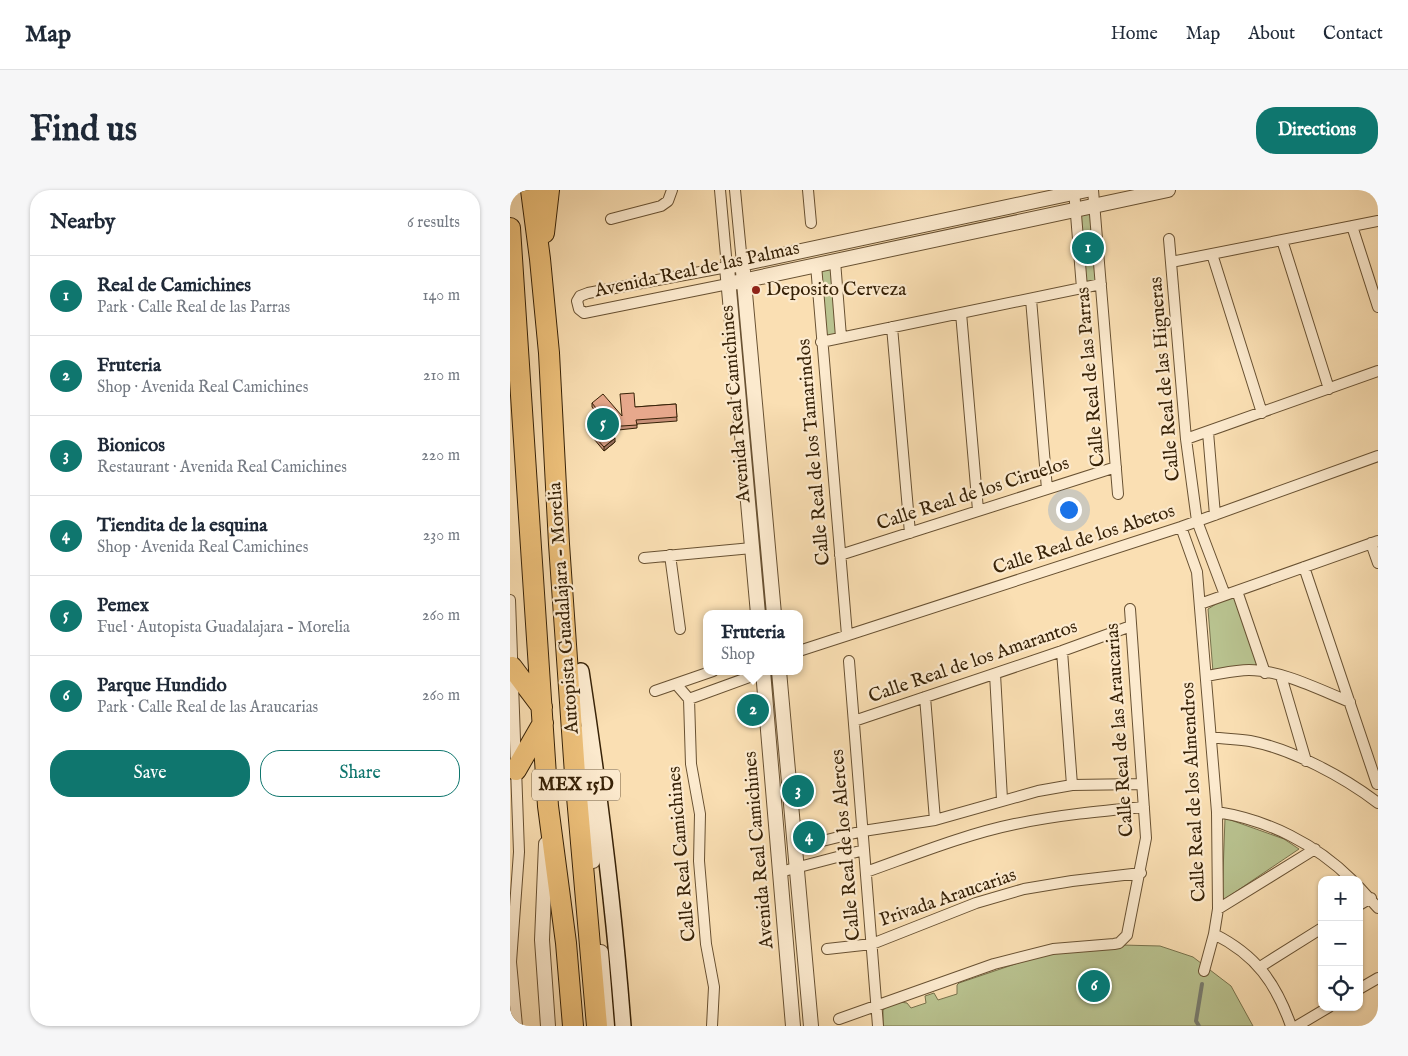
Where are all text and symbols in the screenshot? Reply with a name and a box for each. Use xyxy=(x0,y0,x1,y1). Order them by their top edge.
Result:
text: Map xyxy=(25,19,71,50)
text: Home xyxy=(1111,23,1158,46)
text: Map xyxy=(1186,23,1220,46)
text: About xyxy=(1248,23,1295,46)
text: Contact xyxy=(1323,23,1383,46)
button: Directions xyxy=(1256,107,1378,154)
text: Find us xyxy=(30,108,137,153)
text: Nearby xyxy=(50,209,115,236)
text: 6 results xyxy=(407,213,460,233)
pin: 1 xyxy=(1072,229,1104,267)
street label: Avenida Real de las Palmas xyxy=(591,237,802,304)
text: Real de Camichines xyxy=(97,274,251,298)
street label: Calle Real de las Higueras xyxy=(1144,276,1186,482)
place label: Deposito Cerveza xyxy=(766,278,907,302)
marker: Deposito Cerveza xyxy=(750,284,762,296)
text: 1 xyxy=(63,286,69,306)
text: 140 m xyxy=(422,286,460,306)
street label: Calle Real de las Parras xyxy=(1071,286,1111,468)
text: Park · Calle Real de las Parras xyxy=(97,298,290,318)
street label: Avenida Real Camichines xyxy=(715,304,757,505)
street label: Calle Real de los Tamarindos xyxy=(792,338,836,566)
text: Fruteria xyxy=(97,354,161,378)
text: 2 xyxy=(62,366,70,386)
text: 210 m xyxy=(423,366,460,386)
text: Shop · Avenida Real Camichines xyxy=(97,378,308,398)
pin: 5 xyxy=(587,405,619,443)
text: Bionicos xyxy=(97,434,165,458)
text: 3 xyxy=(63,446,69,466)
text: 220 m xyxy=(421,446,460,466)
street label: Calle Real de los Ciruelos xyxy=(874,452,1072,536)
text: Restaurant · Avenida Real Camichines xyxy=(97,458,347,478)
street label: Autopista Guadalajara - Morelia xyxy=(543,481,585,736)
your location xyxy=(1056,497,1082,523)
street label: Calle Real de los Abetos xyxy=(990,499,1178,581)
text: Tiendita de la esquina xyxy=(97,514,267,538)
text: 4 xyxy=(62,526,70,546)
text: 230 m xyxy=(423,526,460,546)
text: Shop · Avenida Real Camichines xyxy=(97,538,308,558)
text: Pemex xyxy=(97,594,149,618)
text: 5 xyxy=(63,606,69,626)
text: 260 m xyxy=(422,606,460,626)
popup xyxy=(703,610,803,675)
street label: Calle Real de los Amarantos xyxy=(865,615,1081,709)
text: Fuel · Autopista Guadalajara - Morelia xyxy=(97,618,350,638)
text: Fruteria xyxy=(721,621,785,645)
street label: Calle Real de las Araucarias xyxy=(1101,622,1139,838)
text: Shop xyxy=(721,645,755,665)
text: Parque Hundido xyxy=(97,674,227,698)
street label: Calle Real de los Almendros xyxy=(1176,681,1212,903)
text: 6 xyxy=(63,686,69,706)
text: 260 m xyxy=(422,686,460,706)
pin: 2 xyxy=(737,691,769,729)
text: Park · Calle Real de las Araucarias xyxy=(97,698,318,718)
street label: Calle Real de los Alerces xyxy=(826,748,866,942)
button: Save xyxy=(50,750,250,797)
button: Share xyxy=(260,750,460,797)
street label: Avenida Real Camichines xyxy=(738,750,780,951)
street label: Calle Real Camichines xyxy=(662,765,702,943)
road number: MEX 15D xyxy=(532,770,620,800)
pin: 3 xyxy=(782,772,814,810)
pin: 4 xyxy=(793,818,825,856)
street label: Privada Araucarias xyxy=(876,863,1020,933)
map controls xyxy=(1318,876,1363,1011)
button: + xyxy=(1318,876,1363,921)
button: − xyxy=(1318,921,1363,966)
button: locate xyxy=(1318,966,1363,1011)
pin: 6 xyxy=(1078,967,1110,1005)

